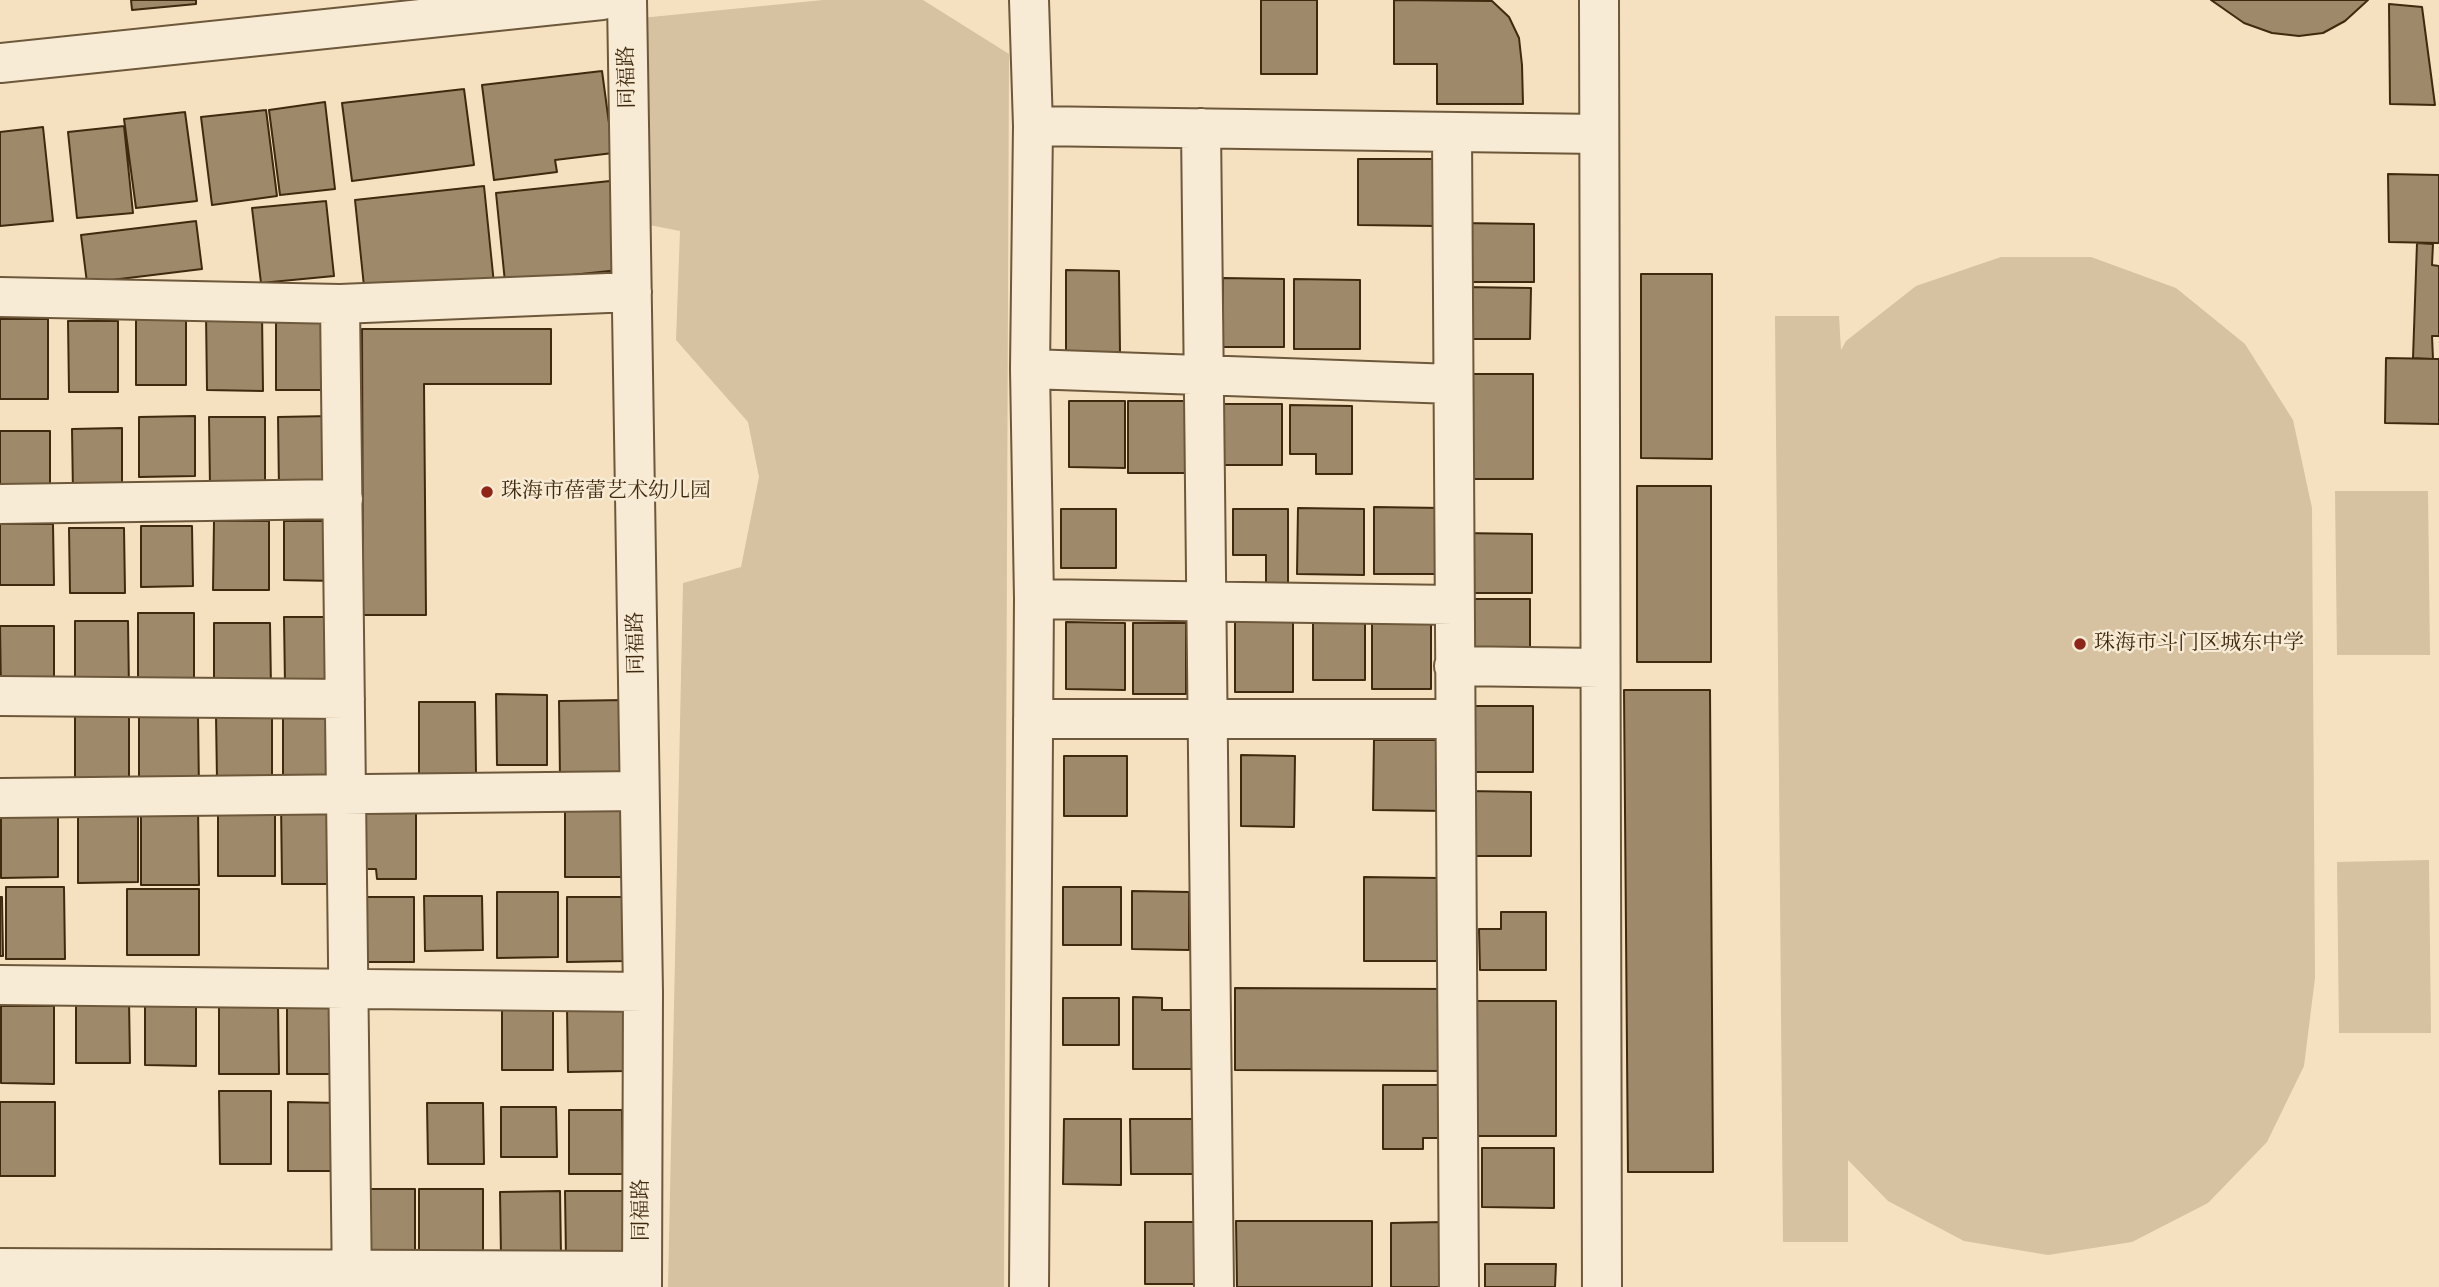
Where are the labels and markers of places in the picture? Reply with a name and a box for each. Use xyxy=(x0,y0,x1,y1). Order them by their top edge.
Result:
place label: 珠海市蓓蕾艺术幼儿园 xyxy=(501,479,711,505)
marker: 珠海市蓓蕾艺术幼儿园 xyxy=(479,484,495,500)
place label: 珠海市斗门区城东中学 xyxy=(2094,631,2304,657)
marker: 珠海市斗门区城东中学 xyxy=(2072,636,2088,652)

